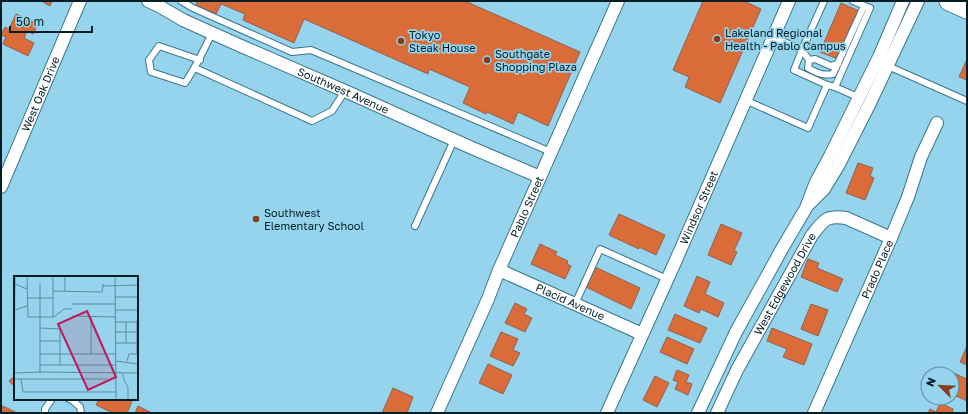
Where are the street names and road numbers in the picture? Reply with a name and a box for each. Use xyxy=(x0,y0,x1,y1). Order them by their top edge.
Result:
street label: West Oak Drive xyxy=(18,54,62,133)
street label: Southwest Avenue xyxy=(296,64,391,116)
street label: Windsor Street xyxy=(677,169,720,246)
street label: Pablo Street xyxy=(507,174,546,239)
street label: West Edgewood Drive xyxy=(751,230,818,337)
street label: Prado Place xyxy=(858,238,895,301)
street label: Placid Avenue xyxy=(534,280,607,323)

